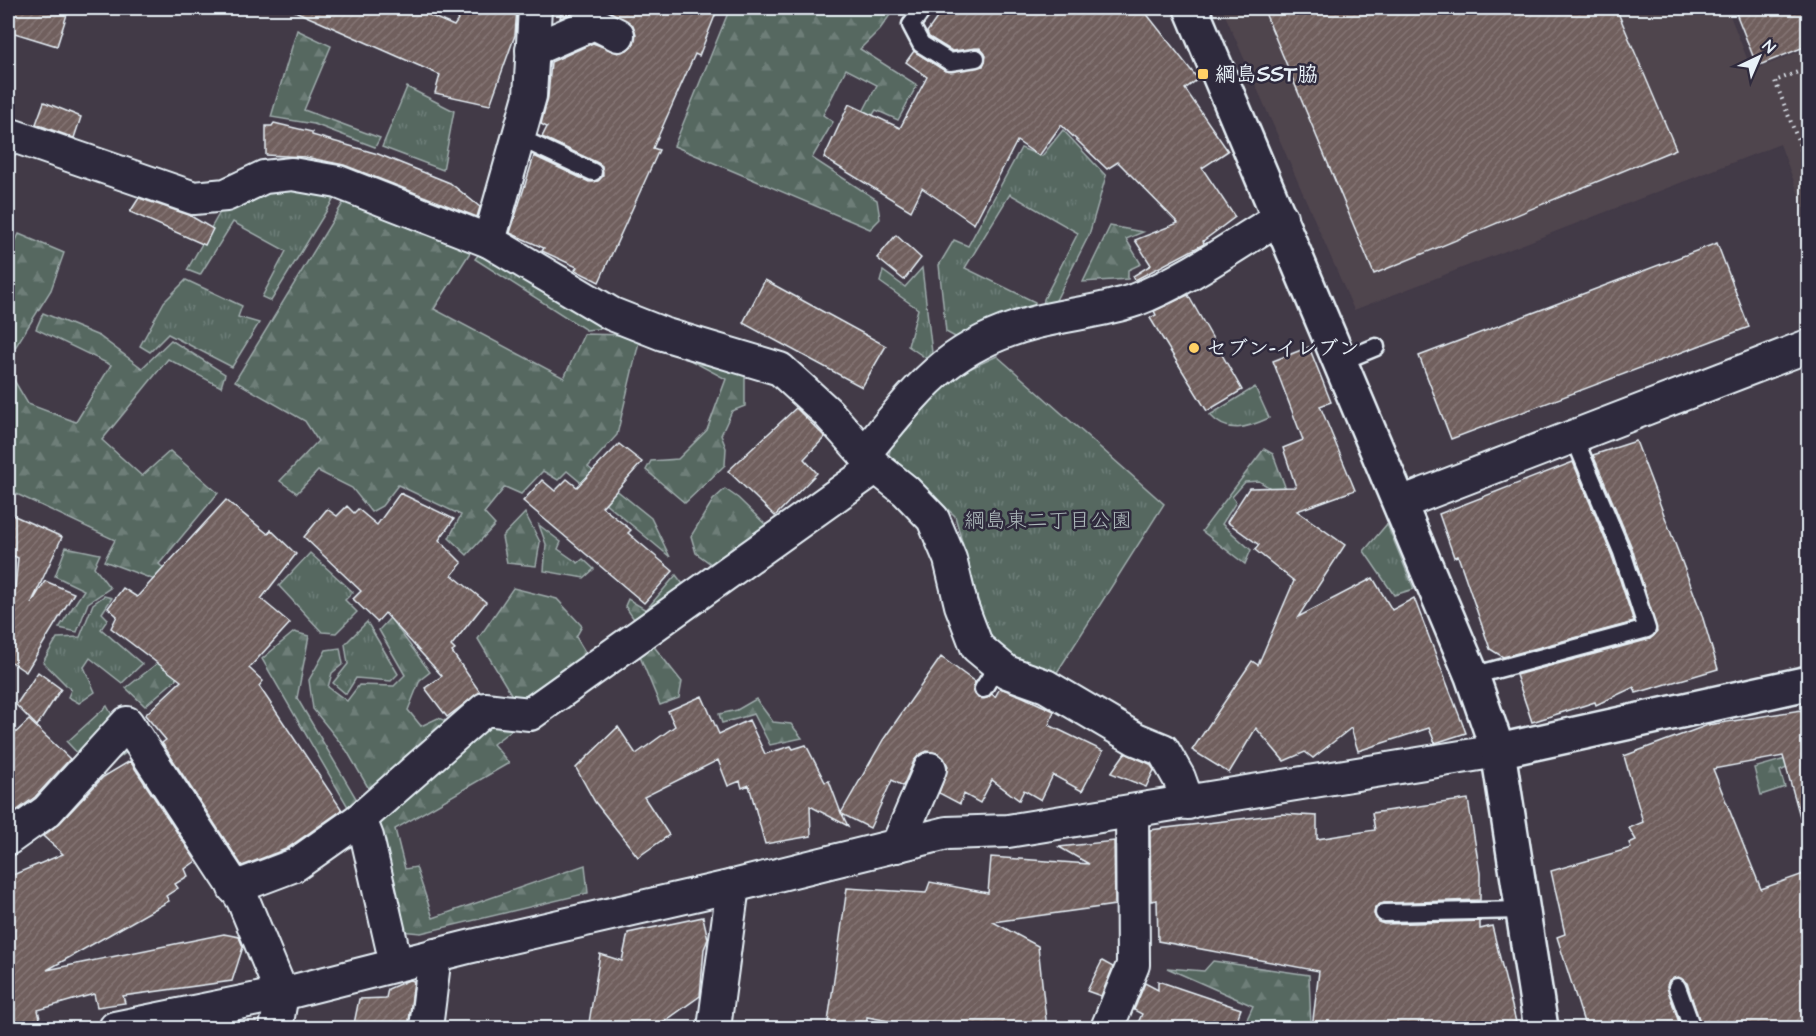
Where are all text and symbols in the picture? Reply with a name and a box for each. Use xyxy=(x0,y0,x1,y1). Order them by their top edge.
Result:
north arrow xyxy=(1729,27,1789,87)
text: N xyxy=(1757,36,1780,58)
place label: 綱島SST脇 xyxy=(1215,60,1318,89)
marker: 綱島SST脇 xyxy=(1196,67,1210,81)
place label: セブン-イレブン xyxy=(1206,334,1360,363)
marker: セブン-イレブン xyxy=(1187,341,1201,355)
park label: 綱島東二丁目公園 xyxy=(964,506,1132,535)

